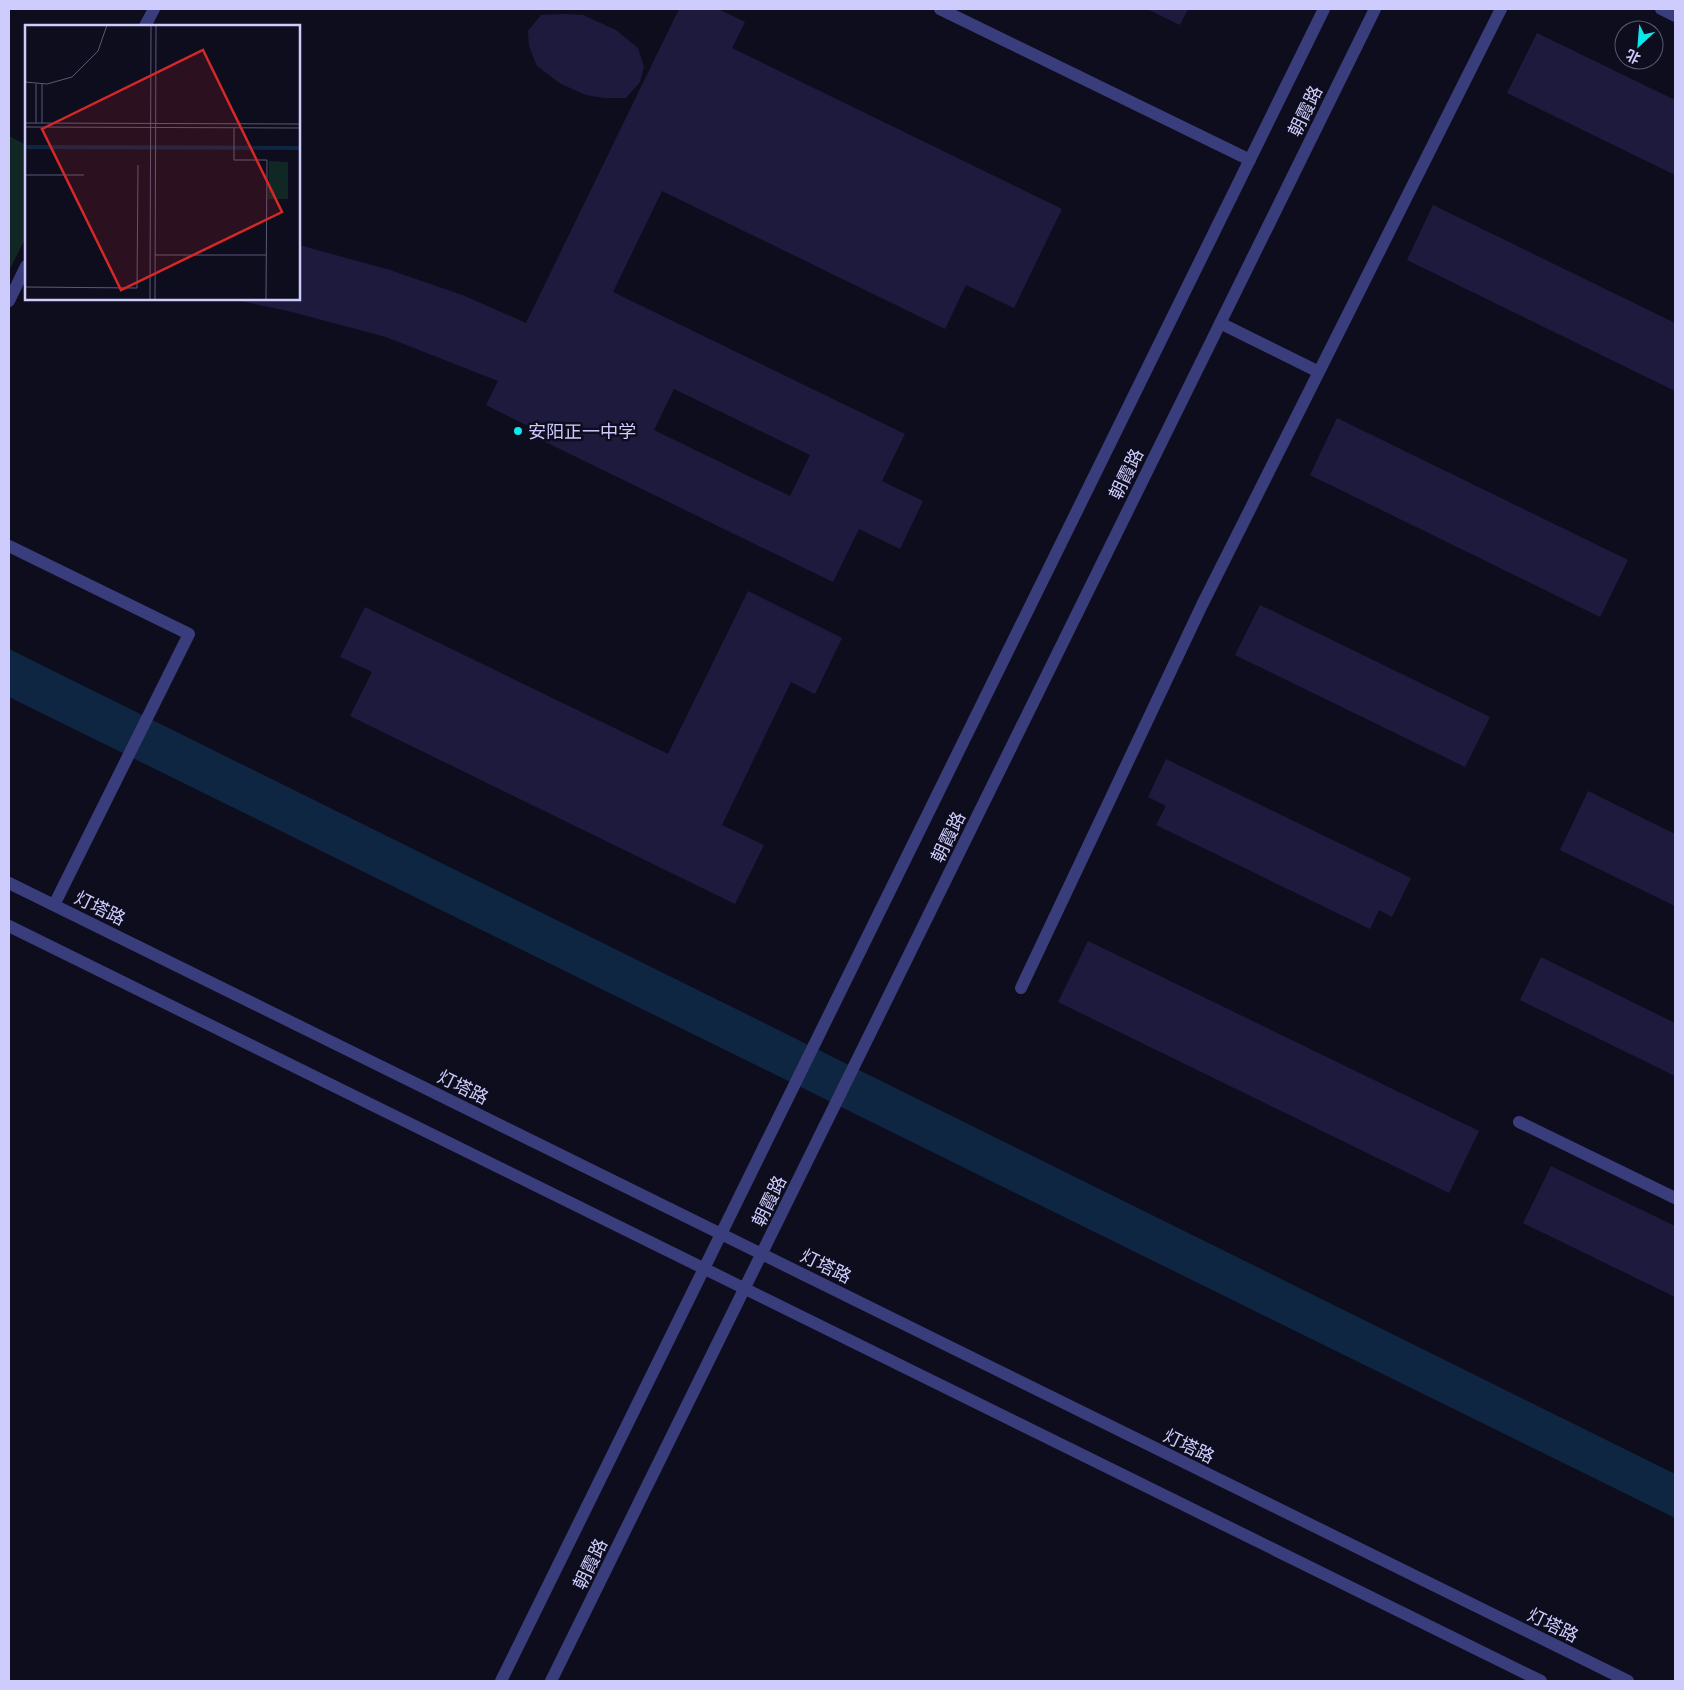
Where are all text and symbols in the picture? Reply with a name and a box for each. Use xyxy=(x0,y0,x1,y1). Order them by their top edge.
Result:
north arrow xyxy=(1614,20,1664,70)
inset map xyxy=(25,25,300,300)
text: 北 xyxy=(1623,46,1644,68)
street label: 朝霞路 xyxy=(1283,82,1327,140)
place label: 安阳正一中学 xyxy=(528,420,636,443)
marker: 安阳正一中学 xyxy=(512,425,524,437)
street label: 朝霞路 xyxy=(1104,445,1148,503)
street label: 朝霞路 xyxy=(926,808,970,866)
street label: 灯塔路 xyxy=(71,886,129,930)
street label: 灯塔路 xyxy=(434,1065,492,1109)
street label: 朝霞路 xyxy=(747,1172,791,1230)
street label: 灯塔路 xyxy=(797,1244,855,1288)
street label: 灯塔路 xyxy=(1160,1424,1218,1468)
street label: 朝霞路 xyxy=(568,1535,612,1593)
street label: 灯塔路 xyxy=(1524,1603,1582,1647)

